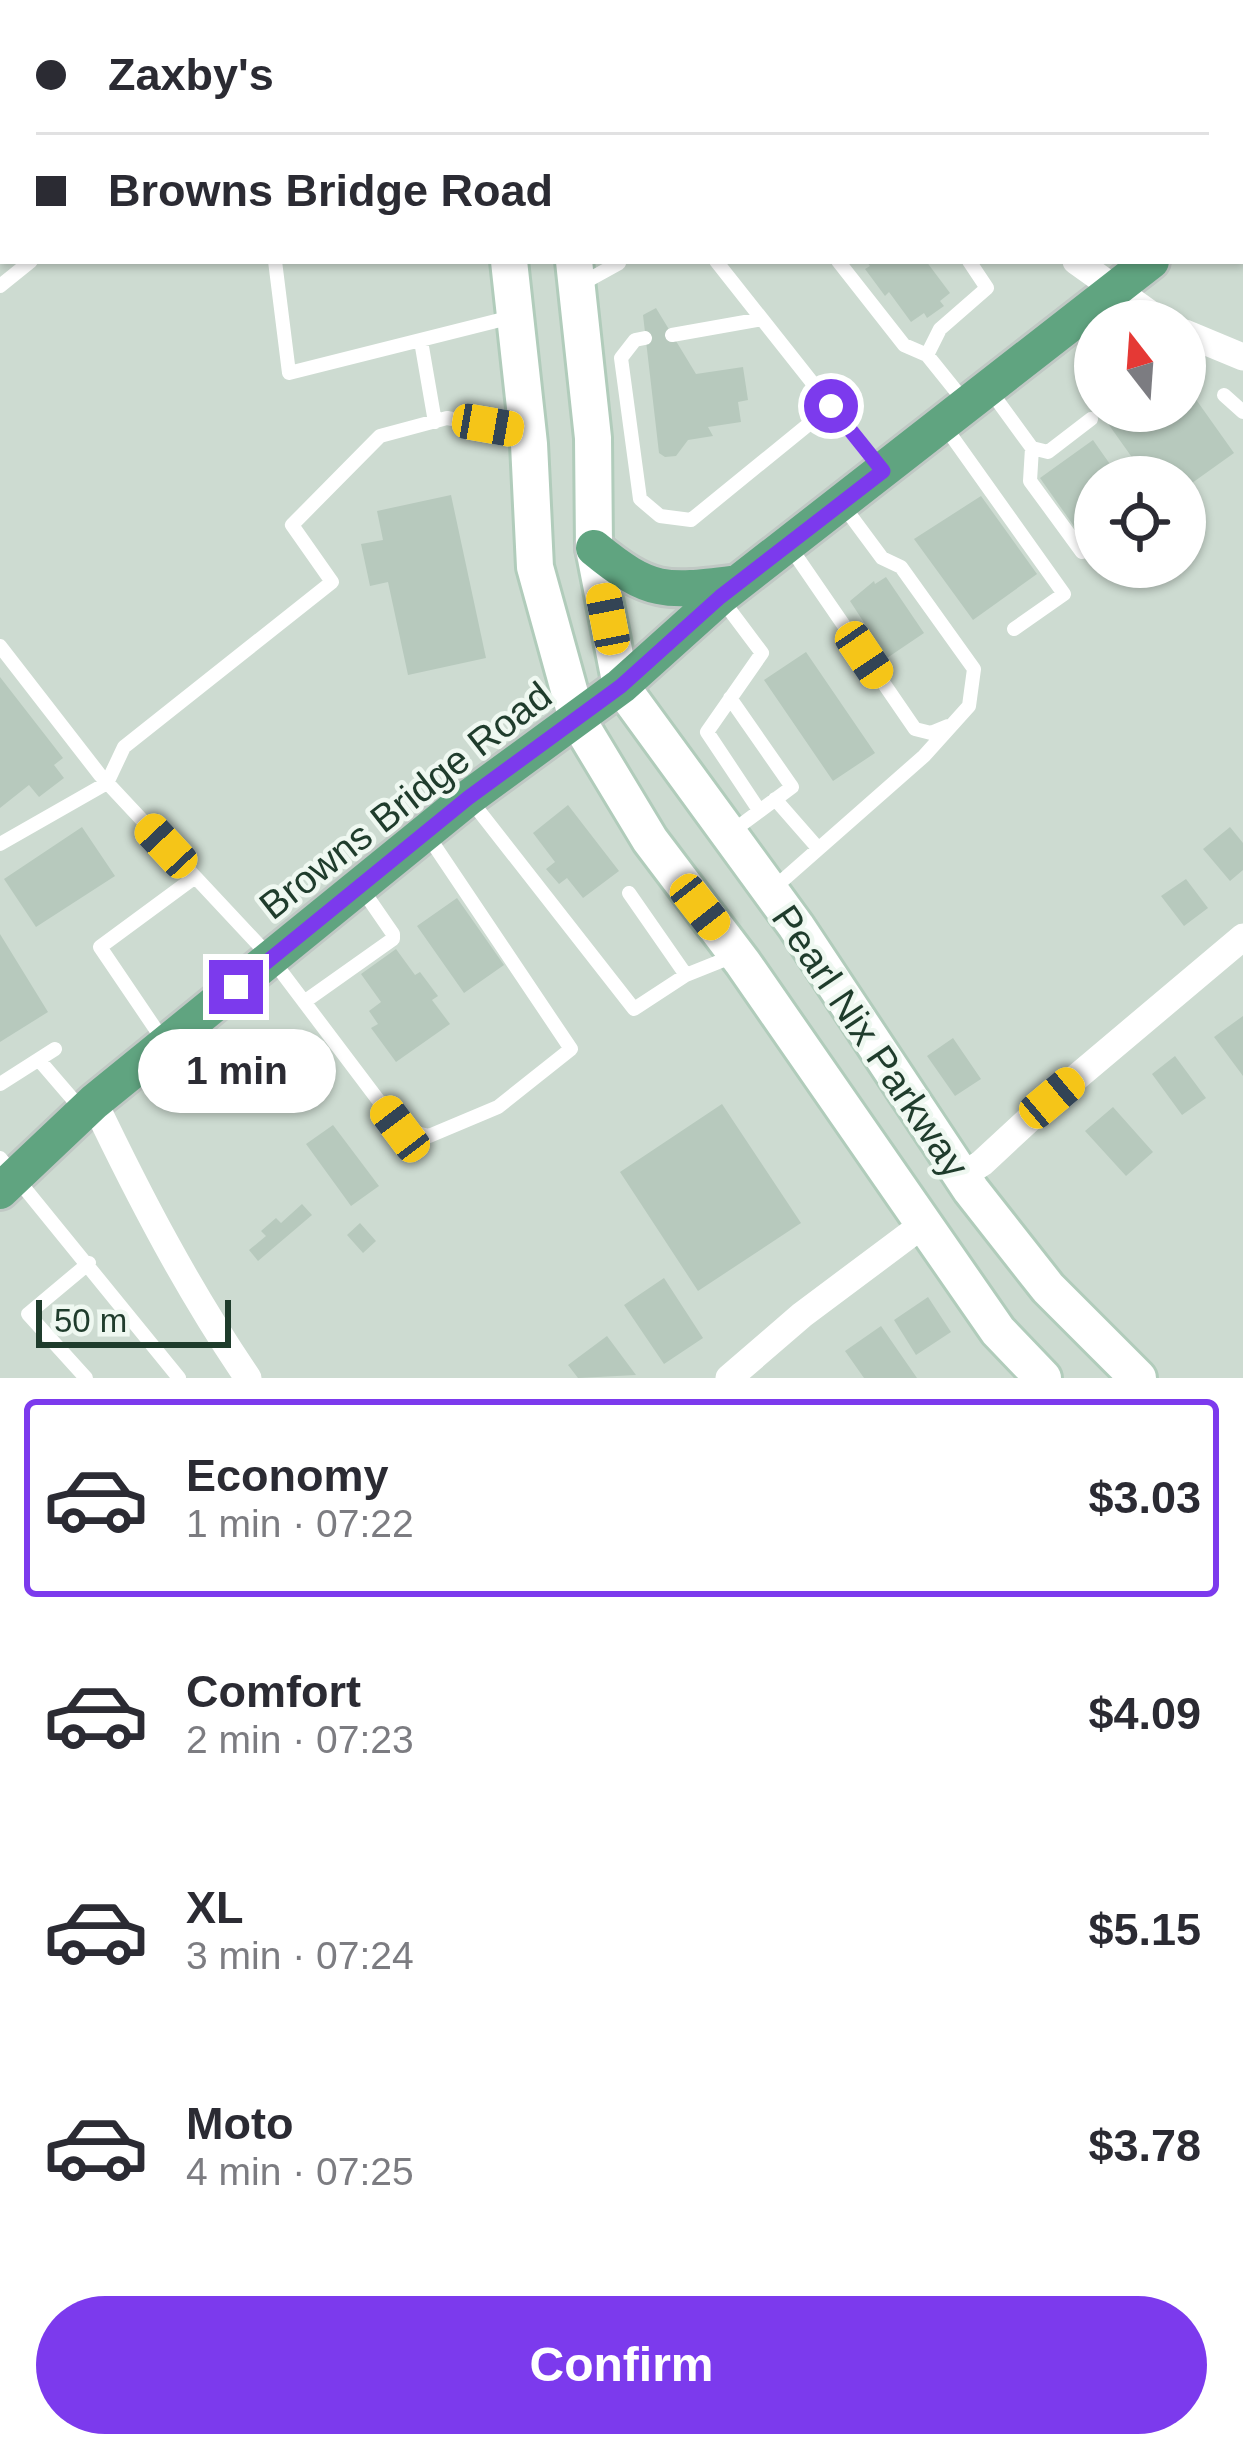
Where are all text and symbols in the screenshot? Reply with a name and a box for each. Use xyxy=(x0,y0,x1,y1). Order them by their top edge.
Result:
text: Zaxby's xyxy=(108,49,274,100)
text: Browns Bridge Road xyxy=(108,165,553,216)
north arrow xyxy=(1074,300,1206,432)
map controls xyxy=(1074,300,1206,588)
route start xyxy=(804,379,858,433)
car xyxy=(449,401,527,449)
button: locate xyxy=(1074,456,1206,588)
car xyxy=(583,580,633,658)
car xyxy=(829,615,899,695)
street label: Browns Bridge Road xyxy=(251,673,559,927)
car xyxy=(128,807,204,885)
car xyxy=(664,868,736,946)
street label: Pearl Nix Parkway xyxy=(764,897,978,1186)
route end xyxy=(209,960,263,1014)
callout: 1 min xyxy=(137,1029,335,1113)
text: 1 min xyxy=(186,1049,288,1092)
car xyxy=(1013,1061,1091,1135)
car xyxy=(364,1089,436,1169)
scale bar xyxy=(36,1294,231,1347)
text: 50 m xyxy=(54,1302,127,1339)
icon: car xyxy=(42,1444,150,1552)
text: Economy xyxy=(186,1450,389,1501)
text: $3.03 xyxy=(1088,1472,1201,1523)
text: 1 min · 07:22 xyxy=(186,1502,414,1545)
icon: car xyxy=(42,1660,150,1768)
text: Comfort xyxy=(186,1666,361,1717)
text: $4.09 xyxy=(1088,1688,1201,1739)
text: 2 min · 07:23 xyxy=(186,1718,414,1761)
icon: car xyxy=(42,1876,150,1984)
text: XL xyxy=(186,1882,244,1933)
text: $5.15 xyxy=(1088,1904,1201,1955)
text: 3 min · 07:24 xyxy=(186,1934,414,1977)
icon: car xyxy=(42,2092,150,2200)
text: Moto xyxy=(186,2098,293,2149)
text: $3.78 xyxy=(1088,2120,1201,2171)
text: 4 min · 07:25 xyxy=(186,2150,414,2193)
button: Confirm xyxy=(36,2296,1207,2434)

